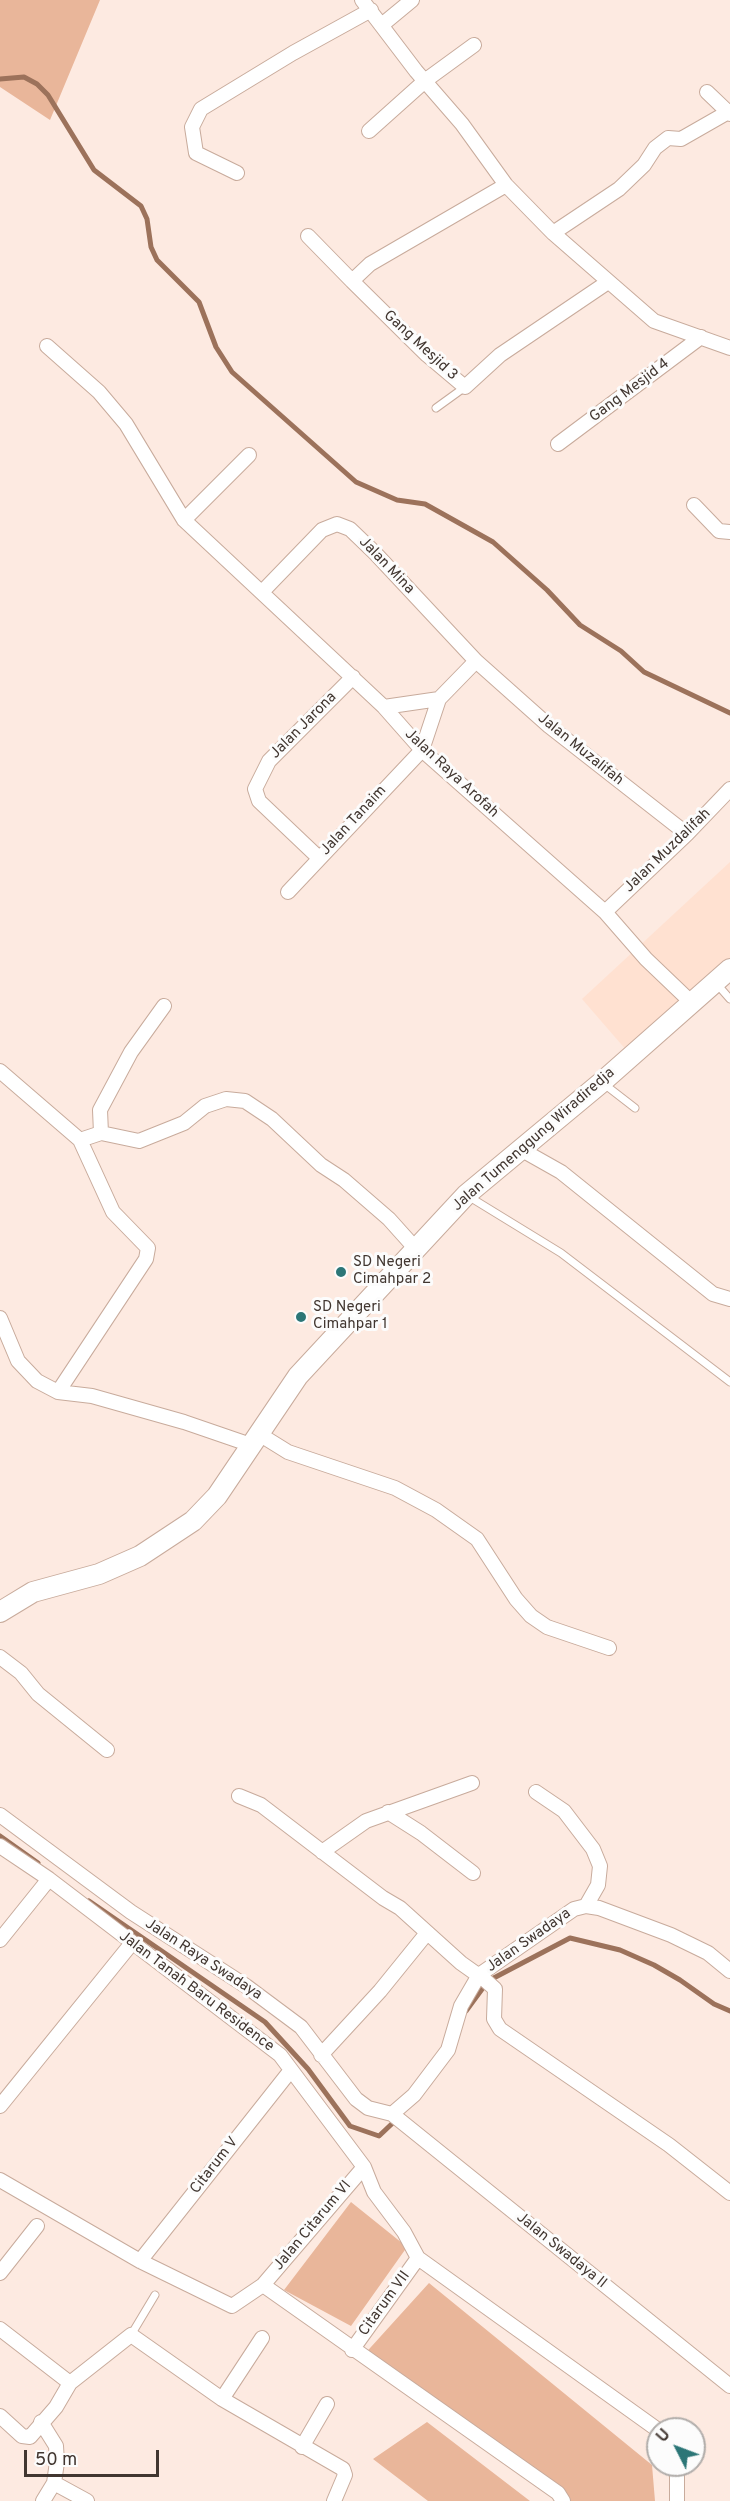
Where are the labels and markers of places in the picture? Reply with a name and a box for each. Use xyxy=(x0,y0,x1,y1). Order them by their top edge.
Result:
place label: SD Negeri Cimahpar 2 xyxy=(353,1254,431,1289)
marker: SD Negeri Cimahpar 2 xyxy=(334,1265,348,1279)
place label: SD Negeri Cimahpar 1 xyxy=(313,1299,388,1334)
marker: SD Negeri Cimahpar 1 xyxy=(294,1310,308,1324)

